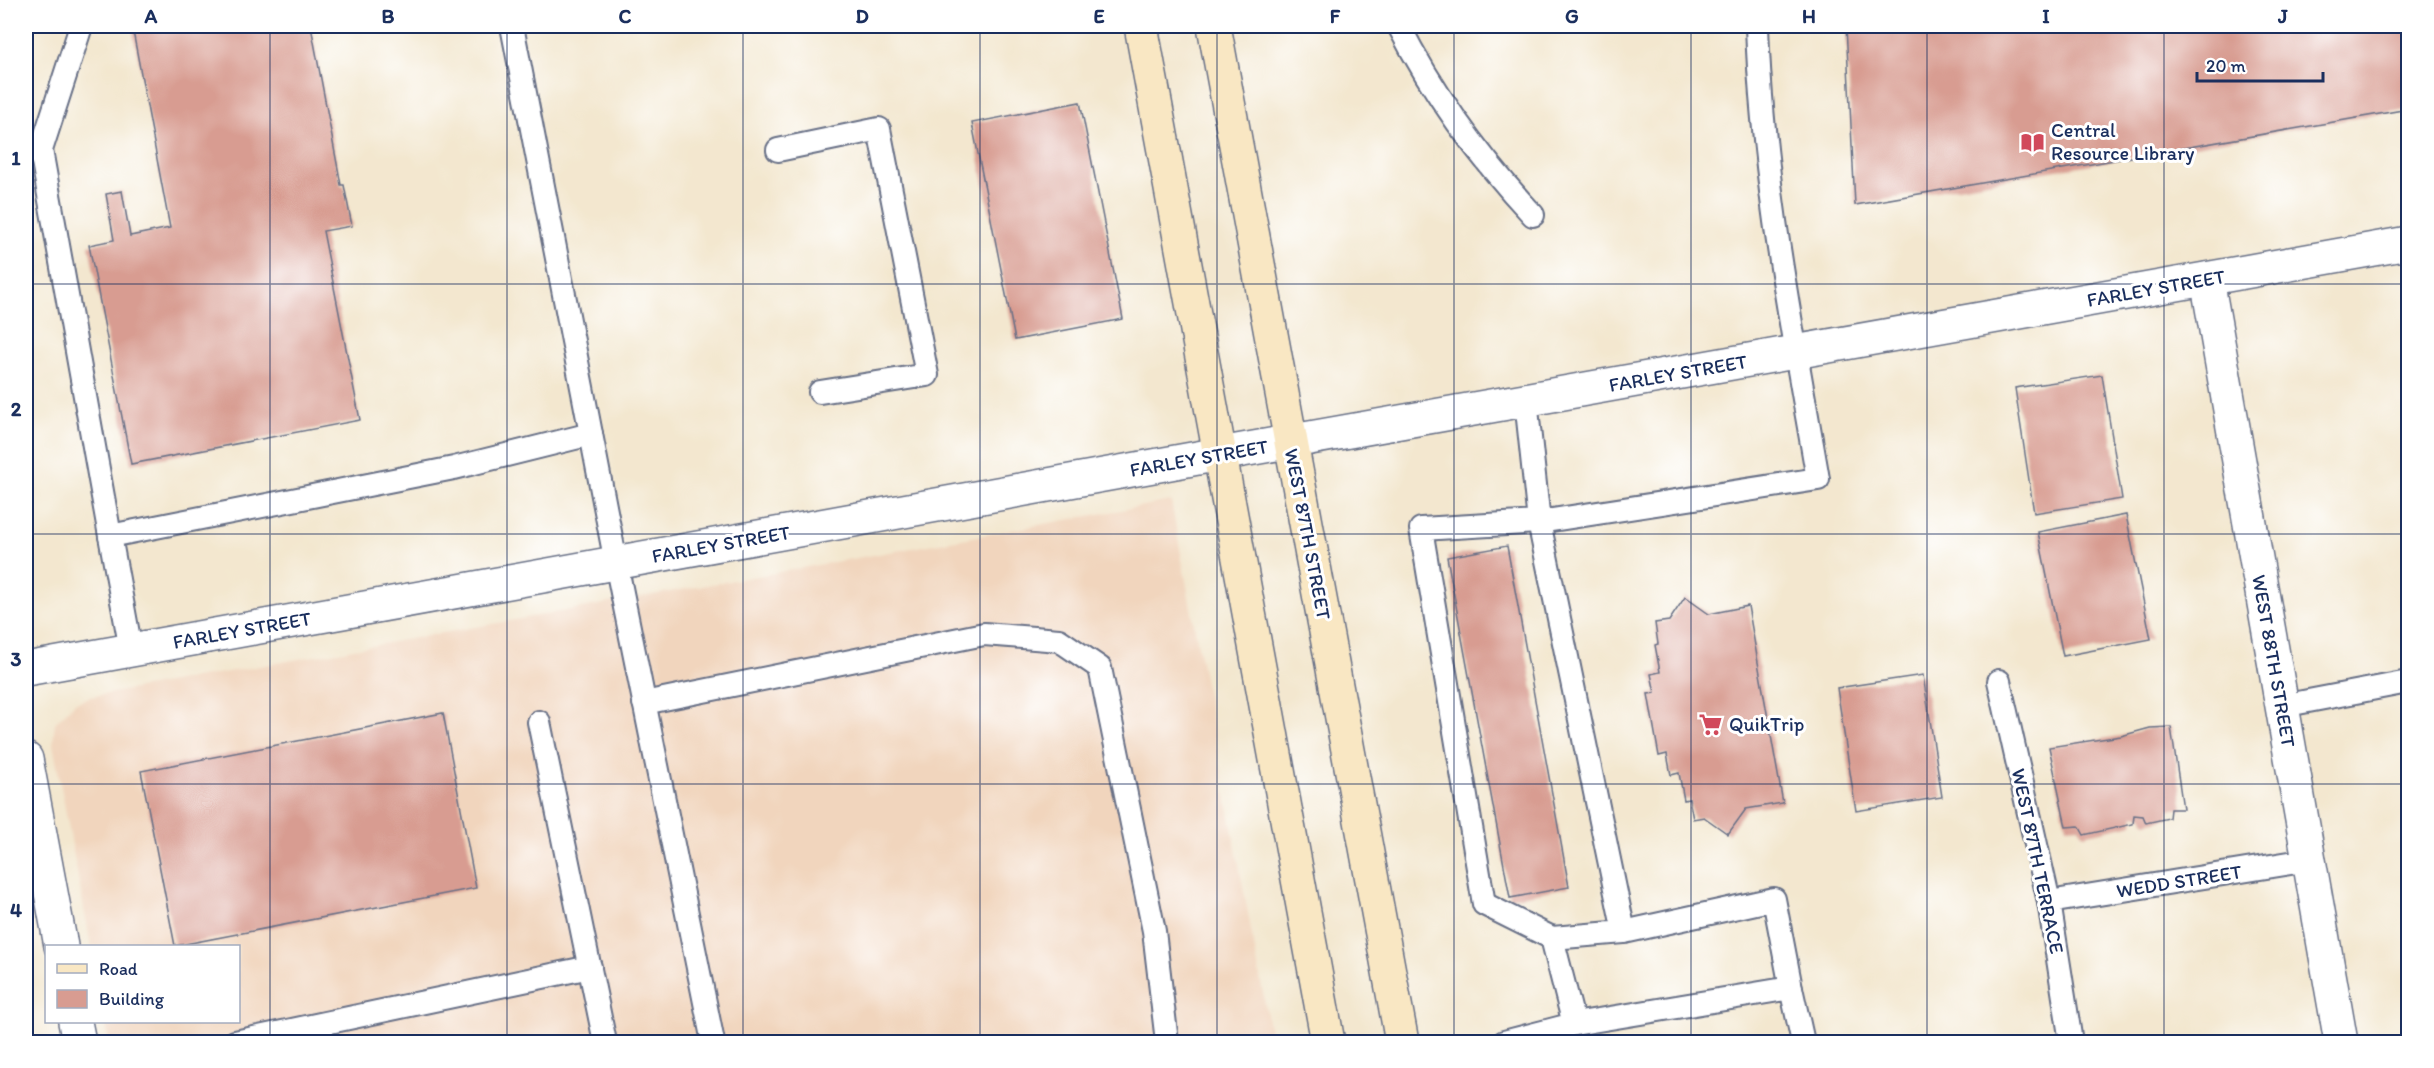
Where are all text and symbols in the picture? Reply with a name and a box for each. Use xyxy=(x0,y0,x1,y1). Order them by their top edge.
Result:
text: A xyxy=(144,4,158,28)
text: B xyxy=(382,4,395,28)
text: C xyxy=(619,4,632,28)
text: D xyxy=(855,4,869,28)
text: E xyxy=(1093,4,1105,28)
text: F xyxy=(1330,4,1341,28)
text: G xyxy=(1565,4,1579,28)
text: H xyxy=(1802,4,1816,28)
text: I xyxy=(2042,4,2050,28)
text: J xyxy=(2277,4,2288,28)
scale bar xyxy=(2197,45,2323,83)
text: 20 m xyxy=(2206,55,2246,77)
place label: Central Resource Library xyxy=(2051,118,2195,165)
library icon: Central Resource Library xyxy=(2020,129,2046,155)
text: 1 xyxy=(11,146,21,170)
street label: FARLEY STREET xyxy=(2085,264,2227,312)
street label: FARLEY STREET xyxy=(1607,349,1749,397)
text: 2 xyxy=(11,397,22,421)
street label: FARLEY STREET xyxy=(1128,434,1270,482)
street label: WEST 87TH STREET xyxy=(1280,446,1336,622)
street label: FARLEY STREET xyxy=(650,520,792,568)
street label: WEST 88TH STREET xyxy=(2247,573,2301,749)
street label: FARLEY STREET xyxy=(171,606,313,654)
text: 3 xyxy=(11,647,22,671)
supermarket icon: QuikTrip xyxy=(1698,711,1724,737)
place label: QuikTrip xyxy=(1729,712,1804,736)
street label: WEST 87TH TERRACE xyxy=(2007,766,2069,956)
street label: WEDD STREET xyxy=(2115,859,2243,903)
text: 4 xyxy=(10,898,22,922)
legend xyxy=(45,945,240,1023)
text: Road xyxy=(99,958,138,980)
text: Building xyxy=(99,988,165,1010)

